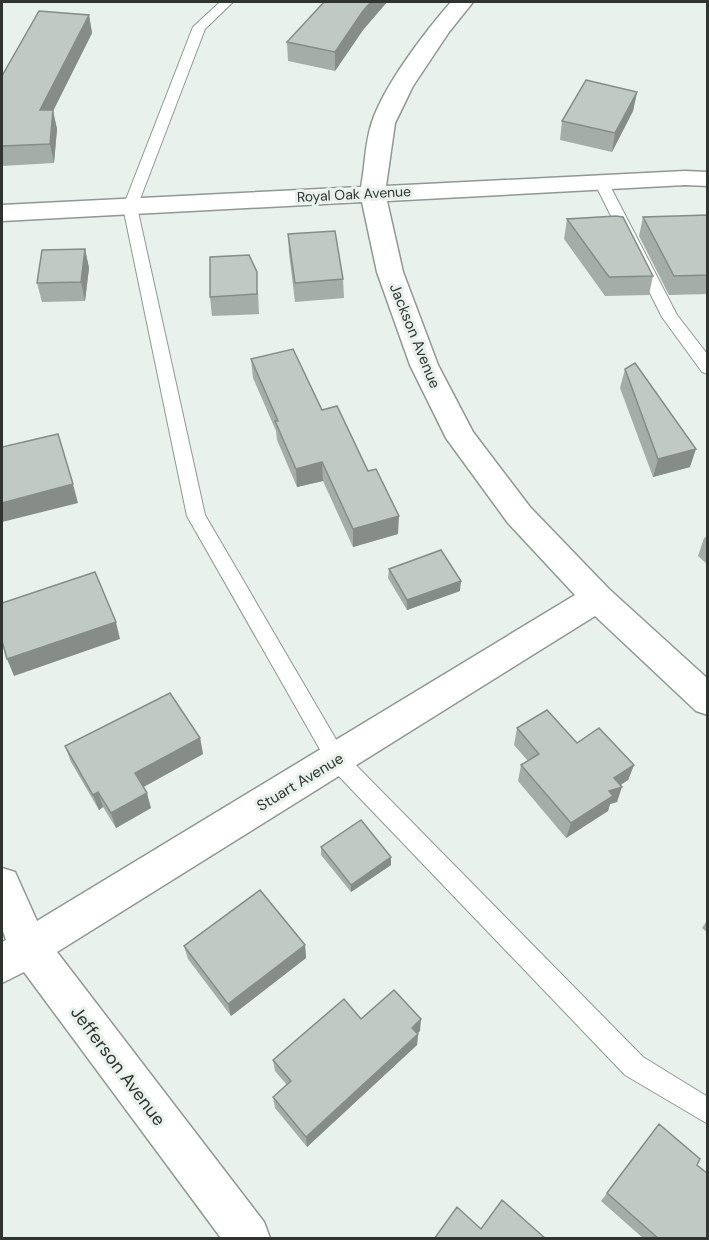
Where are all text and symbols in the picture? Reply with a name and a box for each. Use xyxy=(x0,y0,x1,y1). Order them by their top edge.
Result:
street label: Royal Oak Avenue xyxy=(296,182,412,206)
street label: Jackson Avenue xyxy=(385,281,445,391)
street label: Stuart Avenue xyxy=(253,748,347,816)
street label: Jefferson Avenue xyxy=(65,1001,171,1131)

